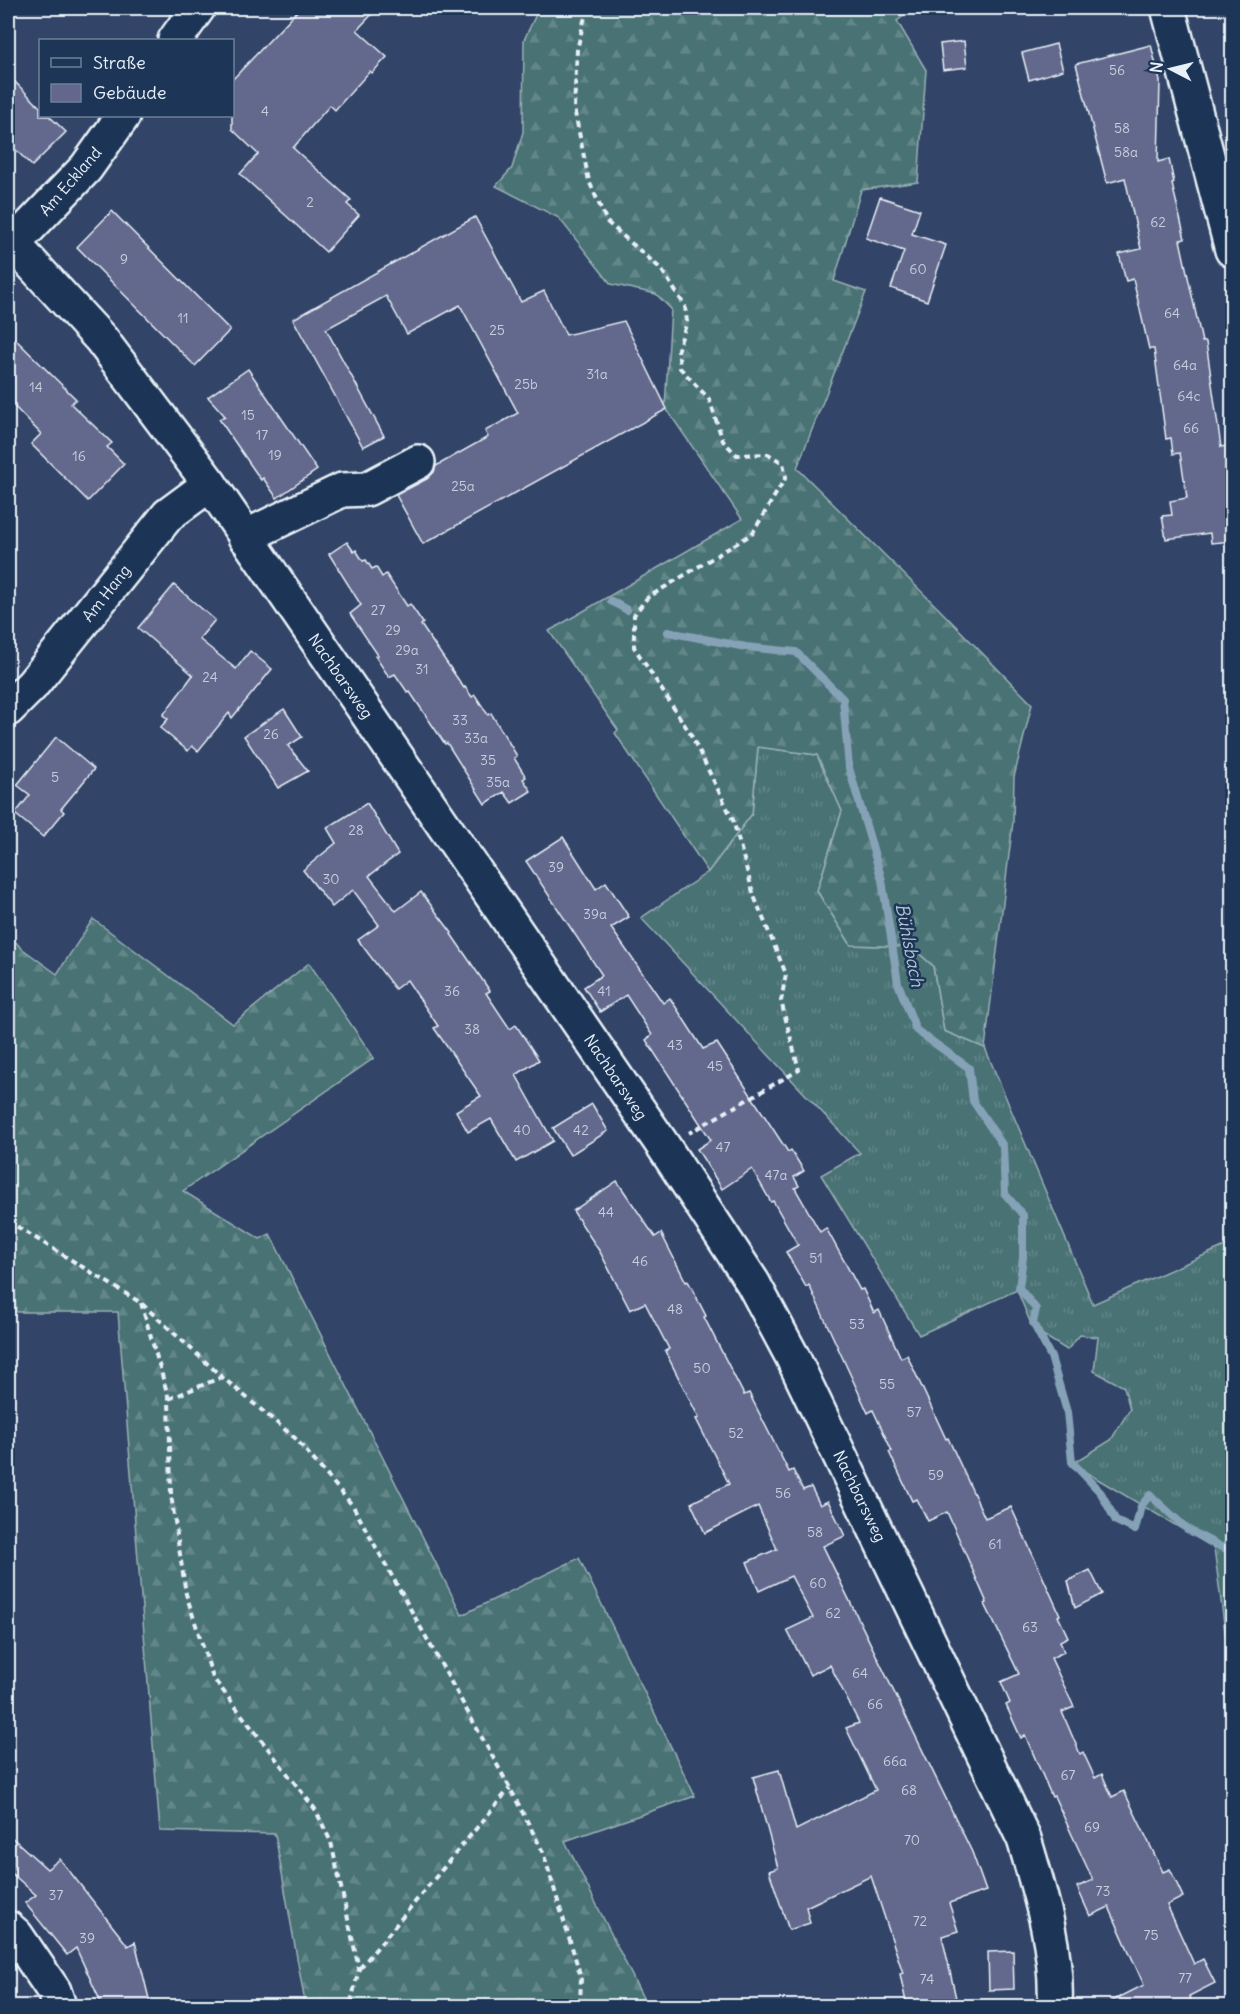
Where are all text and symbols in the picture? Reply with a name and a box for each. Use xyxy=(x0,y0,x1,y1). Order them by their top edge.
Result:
legend xyxy=(39,39,234,117)
north arrow xyxy=(1141,39,1201,99)
text: Straße xyxy=(93,51,146,74)
text: N xyxy=(1146,60,1167,74)
house number: 56 xyxy=(1109,61,1125,79)
text: Gebäude xyxy=(93,81,166,104)
house number: 4 xyxy=(261,102,269,120)
house number: 58 xyxy=(1114,119,1130,137)
street label: Am Eckland xyxy=(35,142,105,220)
house number: 58a xyxy=(1114,143,1138,161)
house number: 2 xyxy=(306,193,314,211)
house number: 62 xyxy=(1150,213,1166,231)
house number: 9 xyxy=(120,250,128,268)
house number: 60 xyxy=(909,260,927,278)
house number: 64 xyxy=(1164,304,1180,322)
house number: 11 xyxy=(177,309,189,327)
house number: 25 xyxy=(489,321,505,339)
house number: 64a xyxy=(1173,356,1197,374)
house number: 31a xyxy=(586,365,608,383)
house number: 25b xyxy=(514,375,538,393)
house number: 14 xyxy=(29,378,43,396)
house number: 64c xyxy=(1177,387,1201,405)
house number: 15 xyxy=(241,406,255,424)
house number: 66 xyxy=(1183,419,1199,437)
house number: 17 xyxy=(256,426,268,444)
house number: 19 xyxy=(268,446,282,464)
house number: 16 xyxy=(72,447,86,465)
house number: 25a xyxy=(451,477,475,495)
street label: Am Hang xyxy=(78,560,134,626)
house number: 27 xyxy=(371,601,385,619)
house number: 29 xyxy=(385,621,401,639)
street label: Nachbarsweg xyxy=(304,630,378,722)
house number: 29a xyxy=(395,641,419,659)
house number: 31 xyxy=(415,660,429,678)
house number: 24 xyxy=(202,668,218,686)
house number: 33 xyxy=(452,711,468,729)
house number: 26 xyxy=(263,725,279,743)
house number: 33a xyxy=(464,729,488,747)
house number: 35 xyxy=(480,751,496,769)
house number: 5 xyxy=(51,768,59,786)
house number: 35a xyxy=(486,773,510,791)
house number: 28 xyxy=(348,821,364,839)
house number: 39 xyxy=(548,858,564,876)
house number: 30 xyxy=(322,870,340,888)
water label: Bühlsbach xyxy=(891,901,929,989)
house number: 39a xyxy=(583,905,607,923)
house number: 36 xyxy=(444,982,460,1000)
house number: 41 xyxy=(597,982,611,1000)
house number: 38 xyxy=(464,1020,480,1038)
street label: Nachbarsweg xyxy=(580,1030,652,1124)
house number: 43 xyxy=(667,1036,683,1054)
house number: 45 xyxy=(707,1057,723,1075)
house number: 40 xyxy=(513,1121,531,1139)
house number: 42 xyxy=(573,1121,589,1139)
house number: 47 xyxy=(716,1138,731,1156)
house number: 47a xyxy=(765,1166,787,1184)
house number: 44 xyxy=(598,1203,614,1221)
house number: 51 xyxy=(809,1249,823,1267)
house number: 46 xyxy=(632,1252,648,1270)
house number: 48 xyxy=(667,1300,683,1318)
house number: 53 xyxy=(849,1315,865,1333)
house number: 50 xyxy=(693,1359,711,1377)
house number: 55 xyxy=(879,1375,895,1393)
house number: 57 xyxy=(907,1403,922,1421)
house number: 52 xyxy=(728,1424,744,1442)
street label: Nachbarsweg xyxy=(829,1447,891,1545)
house number: 59 xyxy=(928,1466,944,1484)
house number: 56 xyxy=(775,1484,791,1502)
house number: 58 xyxy=(807,1523,823,1541)
house number: 61 xyxy=(988,1535,1002,1553)
house number: 60 xyxy=(809,1574,827,1592)
house number: 62 xyxy=(825,1604,841,1622)
house number: 63 xyxy=(1022,1618,1038,1636)
house number: 64 xyxy=(852,1664,868,1682)
house number: 66 xyxy=(867,1695,883,1713)
house number: 66a xyxy=(883,1752,907,1770)
house number: 67 xyxy=(1061,1766,1076,1784)
house number: 68 xyxy=(901,1781,917,1799)
house number: 69 xyxy=(1084,1818,1100,1836)
house number: 70 xyxy=(904,1831,920,1849)
house number: 73 xyxy=(1096,1882,1110,1900)
house number: 37 xyxy=(49,1886,64,1904)
house number: 72 xyxy=(913,1912,928,1930)
house number: 75 xyxy=(1144,1926,1158,1944)
house number: 39 xyxy=(79,1929,95,1947)
house number: 77 xyxy=(1178,1969,1192,1987)
house number: 74 xyxy=(920,1970,934,1988)

